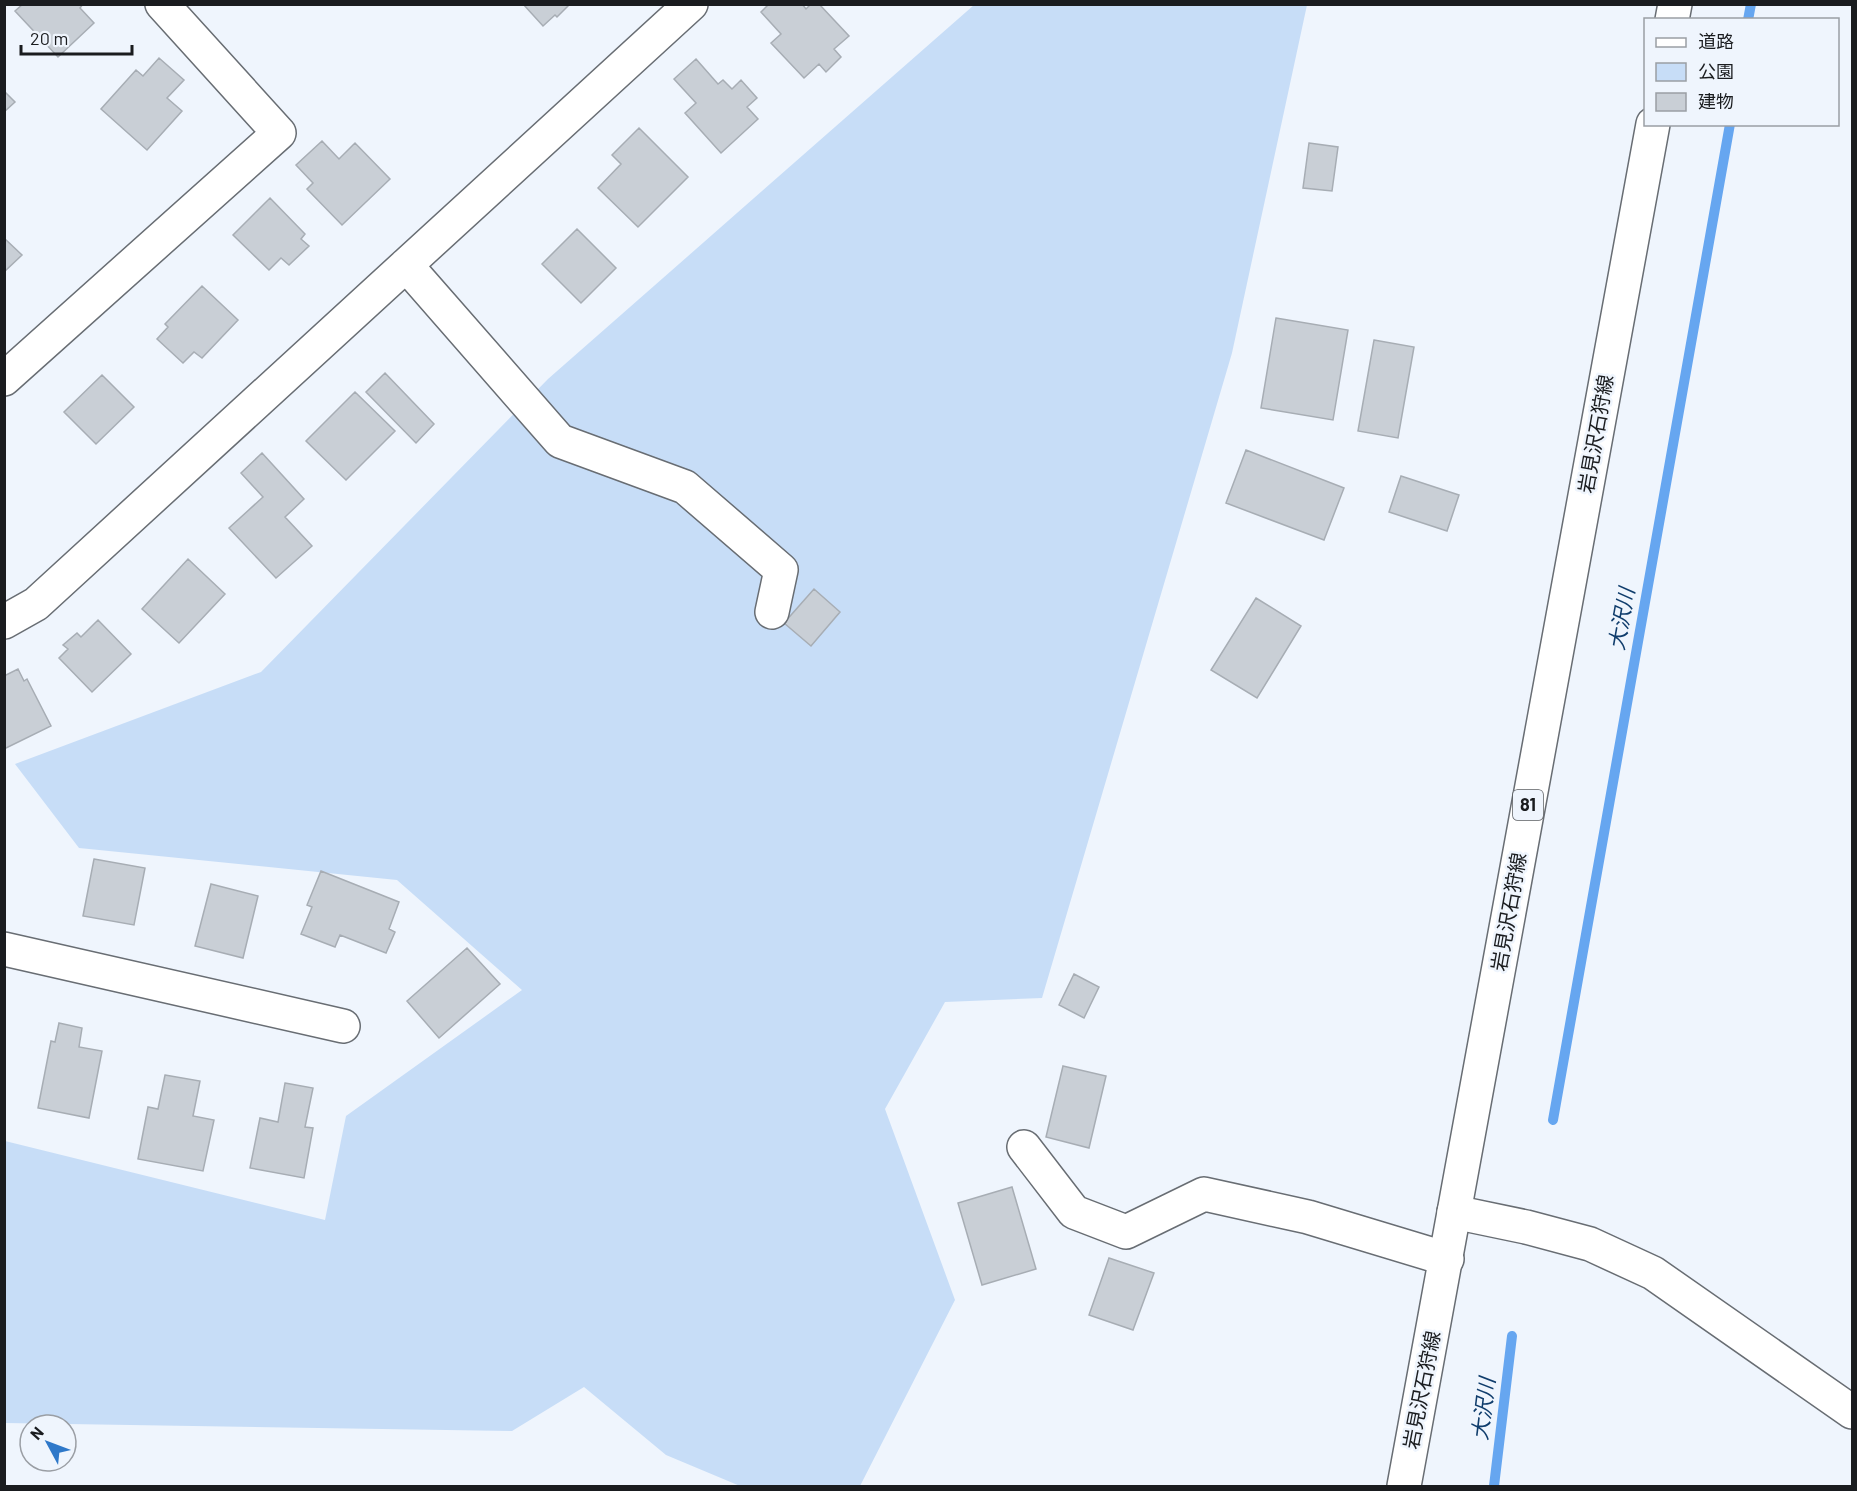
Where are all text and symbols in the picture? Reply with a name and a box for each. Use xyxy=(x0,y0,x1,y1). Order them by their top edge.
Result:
scale bar xyxy=(21,18,132,56)
legend xyxy=(1644,18,1839,126)
text: 20 m xyxy=(30,27,68,49)
text: 道路 xyxy=(1698,30,1734,52)
text: 公園 xyxy=(1698,60,1734,82)
text: 建物 xyxy=(1698,90,1734,112)
street label: 岩見沢石狩線 xyxy=(1573,373,1617,495)
water label: 大沢川 xyxy=(1603,584,1639,652)
road number: 81 xyxy=(1513,790,1543,820)
street label: 岩見沢石狩線 xyxy=(1486,851,1530,973)
street label: 岩見沢石狩線 xyxy=(1398,1329,1444,1451)
water label: 大沢川 xyxy=(1466,1374,1499,1442)
north arrow xyxy=(18,1413,78,1473)
text: N xyxy=(26,1423,47,1443)

